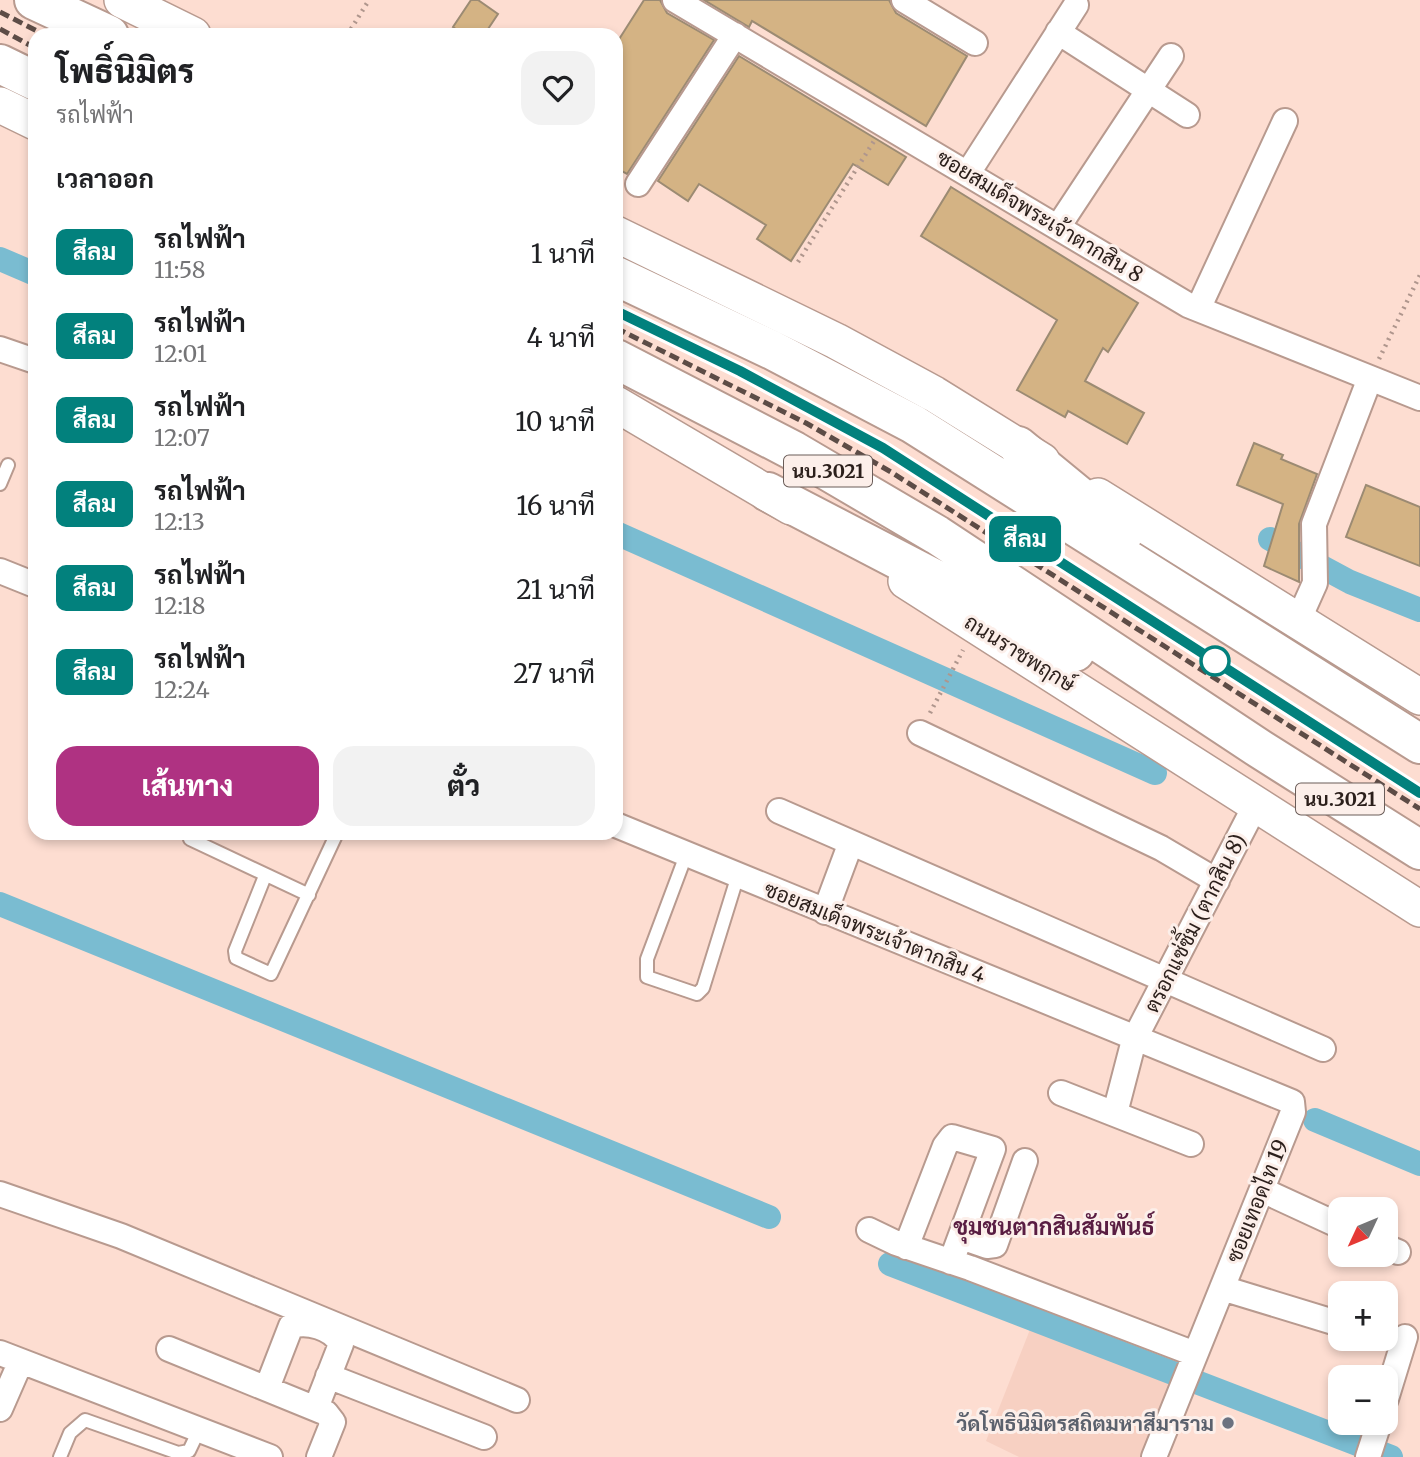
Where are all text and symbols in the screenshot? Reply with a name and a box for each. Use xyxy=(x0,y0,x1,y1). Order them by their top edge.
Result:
text: โพธิ์นิมิตร xyxy=(56,51,194,92)
button: heart xyxy=(521,51,595,125)
text: รถไฟฟ้า xyxy=(56,100,134,129)
street label: ซอยสมเด็จพระเจ้าตากสิน 8 xyxy=(932,143,1149,288)
text: เวลาออก xyxy=(56,162,154,195)
text: รถไฟฟ้า xyxy=(154,222,246,255)
text: สีลม xyxy=(73,236,116,267)
text: 1 นาที xyxy=(531,237,595,270)
text: 11:58 xyxy=(154,255,205,284)
text: รถไฟฟ้า xyxy=(154,306,246,339)
text: สีลม xyxy=(73,320,116,351)
text: 4 นาที xyxy=(527,321,595,354)
text: 12:01 xyxy=(154,339,207,368)
text: รถไฟฟ้า xyxy=(154,390,246,423)
text: สีลม xyxy=(73,404,116,435)
text: 10 นาที xyxy=(515,405,595,438)
text: 12:07 xyxy=(154,423,210,452)
road number: นบ.3021 xyxy=(784,456,872,486)
text: รถไฟฟ้า xyxy=(154,474,246,507)
text: สีลม xyxy=(73,488,116,519)
text: 16 นาที xyxy=(516,489,595,522)
text: 12:13 xyxy=(154,507,205,536)
line badge: สีลม xyxy=(976,516,1074,562)
text: สีลม xyxy=(1003,523,1047,554)
text: รถไฟฟ้า xyxy=(154,558,246,591)
text: สีลม xyxy=(73,572,116,603)
text: 21 นาที xyxy=(516,573,595,606)
text: 12:18 xyxy=(154,591,205,620)
street label: ถนนราชพฤกษ์ xyxy=(960,608,1081,698)
text: รถไฟฟ้า xyxy=(154,642,246,675)
unlabelled marker xyxy=(1200,646,1230,676)
text: สีลม xyxy=(73,656,116,687)
text: 27 นาที xyxy=(513,657,595,690)
text: 12:24 xyxy=(154,675,210,704)
button: เส้นทาง xyxy=(56,746,319,826)
button: ตั๋ว xyxy=(333,746,595,826)
road number: นบ.3021 xyxy=(1296,784,1384,814)
street label: ตรอกแซ่ซิ้ม (ตากสิน 8) xyxy=(1134,827,1252,1017)
street label: ซอยสมเด็จพระเจ้าตากสิน 4 xyxy=(760,874,990,989)
street label: ซอยเทอดไท 19 xyxy=(1220,1135,1294,1267)
north arrow xyxy=(1328,1197,1398,1267)
map controls xyxy=(1328,1197,1398,1435)
district label: ชุมชนตากสินสัมพันธ์ xyxy=(953,1211,1156,1244)
button: + xyxy=(1328,1281,1398,1351)
button: − xyxy=(1328,1365,1398,1435)
place label: วัดโพธินิมิตรสถิตมหาสีมาราม xyxy=(956,1410,1214,1437)
marker: วัดโพธินิมิตรสถิตมหาสีมาราม xyxy=(1220,1415,1236,1431)

